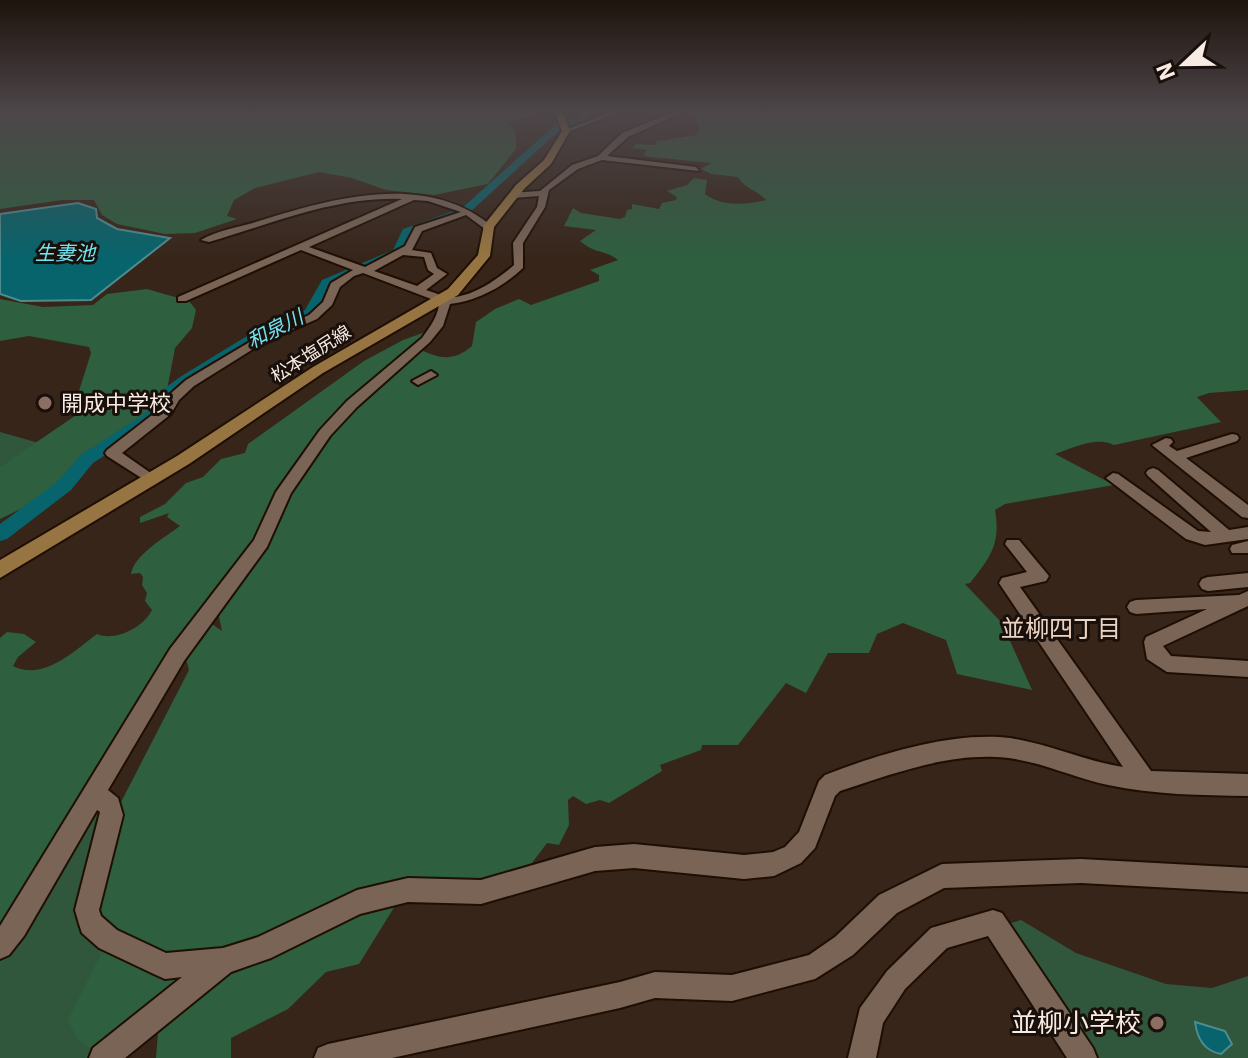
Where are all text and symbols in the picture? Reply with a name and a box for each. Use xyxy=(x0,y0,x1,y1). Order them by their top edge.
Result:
north arrow xyxy=(1144,24,1224,104)
text: N xyxy=(1149,59,1181,84)
water label: 生妻池 xyxy=(35,239,97,266)
water label: 和泉川 xyxy=(242,302,309,354)
street label: 松本塩尻線 xyxy=(266,320,355,387)
place label: 開成中学校 xyxy=(61,388,171,417)
marker: 開成中学校 xyxy=(36,394,54,412)
district label: 並柳四丁目 xyxy=(1001,612,1121,644)
place label: 並柳小学校 xyxy=(1011,1005,1141,1039)
marker: 並柳小学校 xyxy=(1148,1014,1166,1032)

